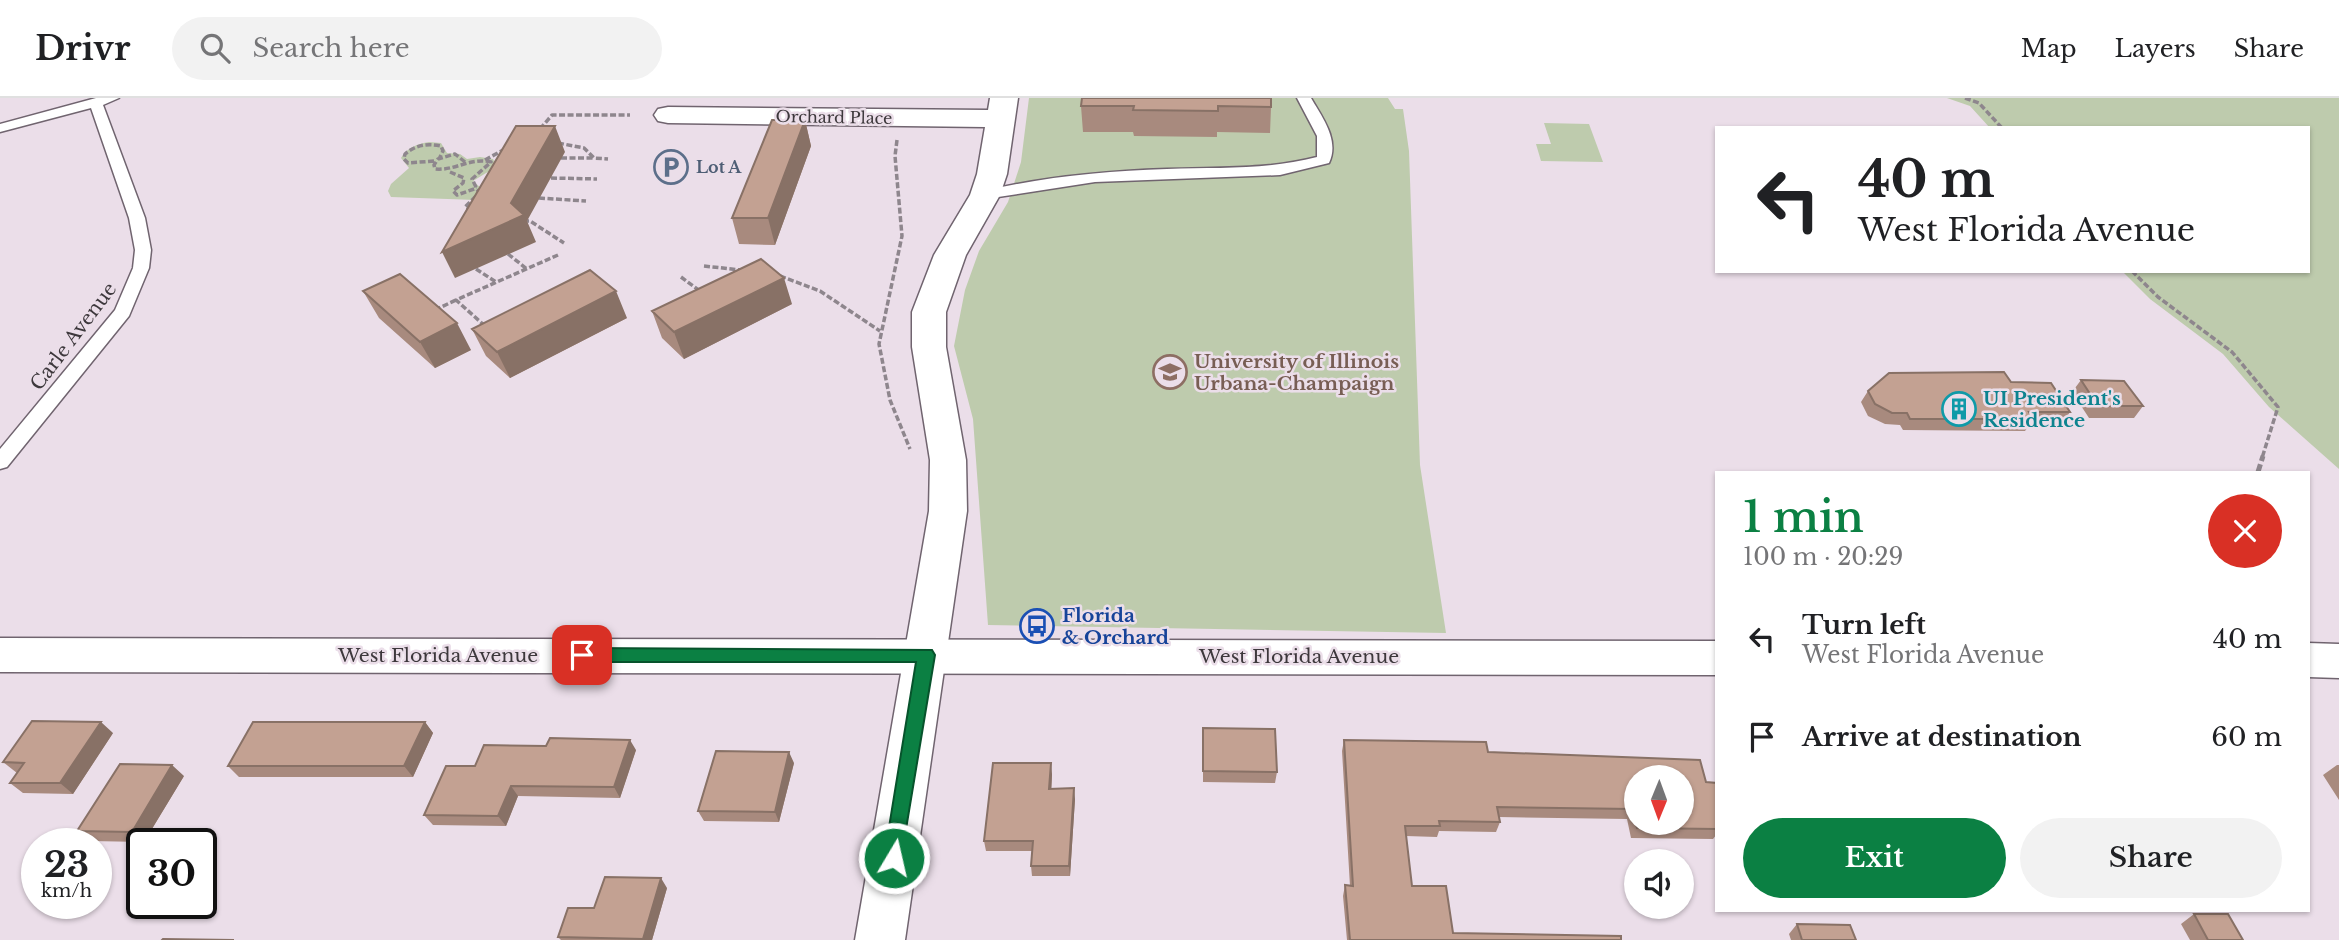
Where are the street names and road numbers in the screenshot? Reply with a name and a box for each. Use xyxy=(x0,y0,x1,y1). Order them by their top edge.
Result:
street label: Orchard Place xyxy=(775,106,893,128)
street label: Carle Avenue xyxy=(25,278,121,395)
street label: West Florida Avenue xyxy=(337,644,538,667)
street label: West Florida Avenue xyxy=(1198,645,1399,668)

